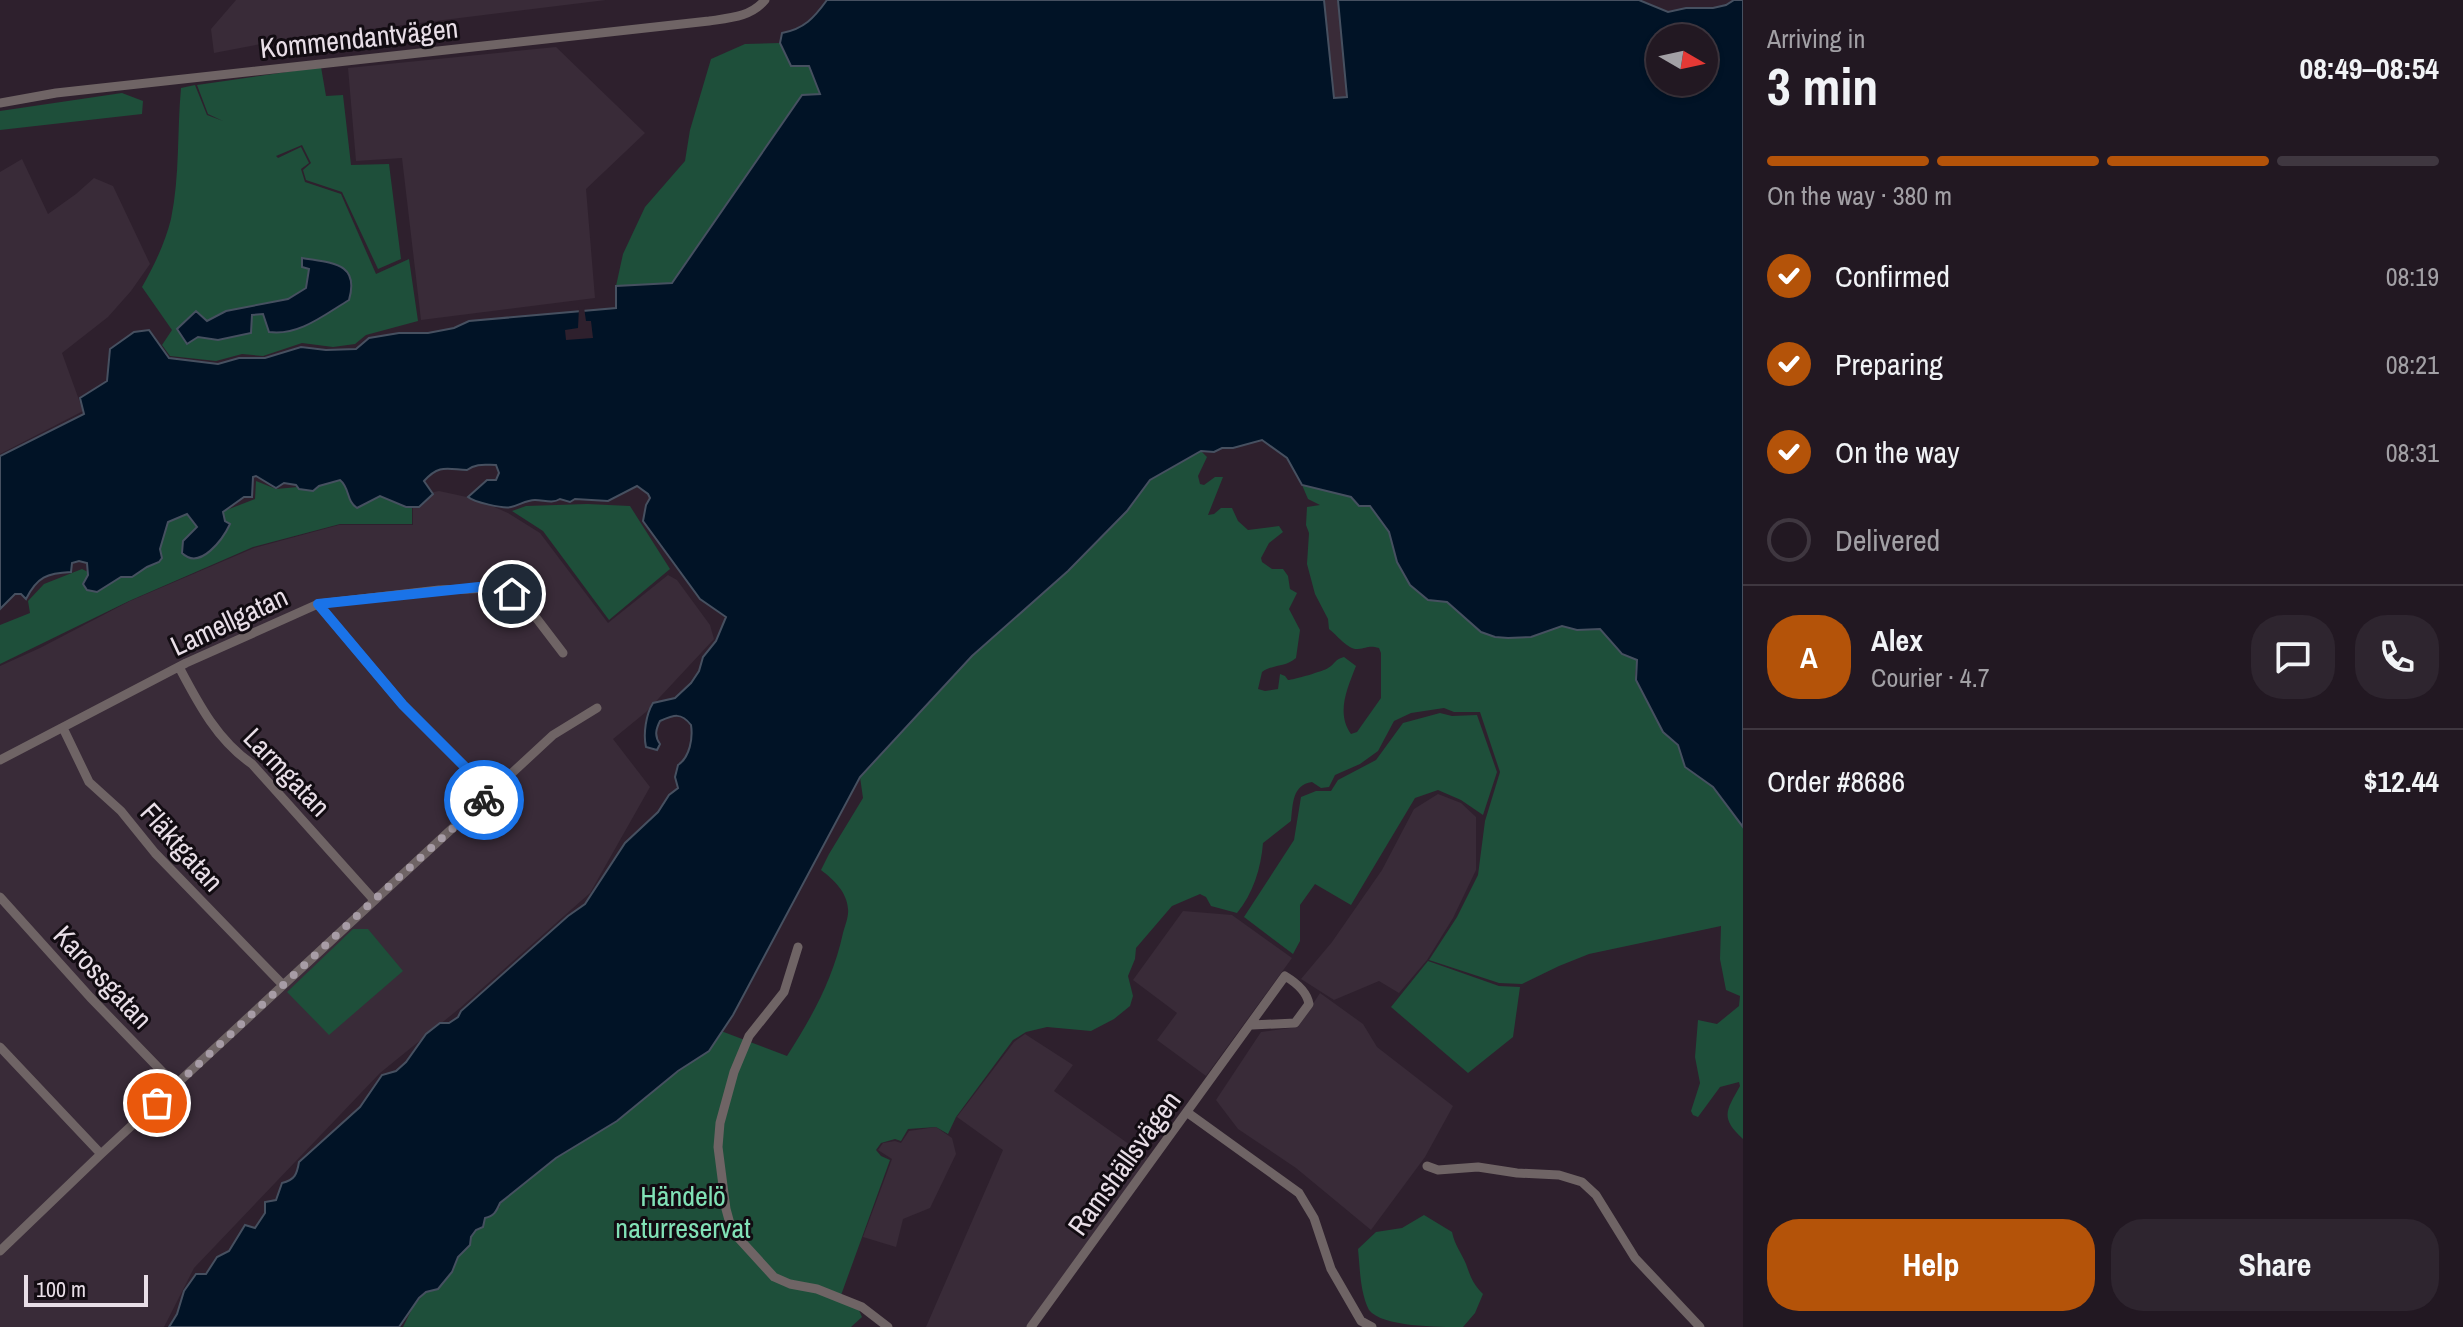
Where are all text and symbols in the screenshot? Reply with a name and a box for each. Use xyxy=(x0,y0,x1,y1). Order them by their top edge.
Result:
street label: Kommendantvägen xyxy=(258,9,460,67)
text: Arriving in xyxy=(1767,21,1865,56)
north arrow xyxy=(1646,24,1718,96)
map controls xyxy=(1646,24,1718,96)
text: 08:49–08:54 xyxy=(2300,48,2439,88)
text: 3 min xyxy=(1767,51,1878,121)
text: On the way · 380 m xyxy=(1767,178,1952,213)
icon: check xyxy=(1767,254,1811,298)
text: Confirmed xyxy=(1835,256,1950,296)
text: 08:19 xyxy=(2386,259,2439,294)
icon: check xyxy=(1767,342,1811,386)
text: Preparing xyxy=(1835,344,1943,384)
text: 08:21 xyxy=(2386,347,2439,382)
icon: check xyxy=(1767,430,1811,474)
text: On the way xyxy=(1835,432,1959,472)
text: 08:31 xyxy=(2386,435,2439,470)
text: Delivered xyxy=(1835,520,1940,560)
pin xyxy=(478,560,546,628)
icon: home xyxy=(490,572,534,616)
street label: Lamellgatan xyxy=(164,577,294,665)
button: chat xyxy=(2251,615,2335,699)
button: phone xyxy=(2355,615,2439,699)
text: Alex xyxy=(1871,620,1923,660)
text: A xyxy=(1800,637,1818,677)
text: Courier · 4.7 xyxy=(1871,660,1990,695)
street label: Larmgatan xyxy=(235,719,339,825)
courier xyxy=(444,760,524,840)
text: Order #8686 xyxy=(1767,761,1905,801)
text: $12.44 xyxy=(2364,761,2439,801)
icon: bike xyxy=(462,778,506,822)
street label: Fläktgatan xyxy=(132,794,232,900)
street label: Karossgatan xyxy=(45,917,161,1037)
pin xyxy=(123,1069,191,1137)
icon: bag xyxy=(135,1081,179,1125)
street label: Ramshällsvägen xyxy=(1059,1083,1189,1243)
park label: Händelö naturreservat xyxy=(615,1177,751,1247)
button: Help xyxy=(1767,1219,2095,1311)
button: Share xyxy=(2111,1219,2439,1311)
scale bar xyxy=(24,1271,148,1307)
text: 100 m xyxy=(36,1274,86,1304)

